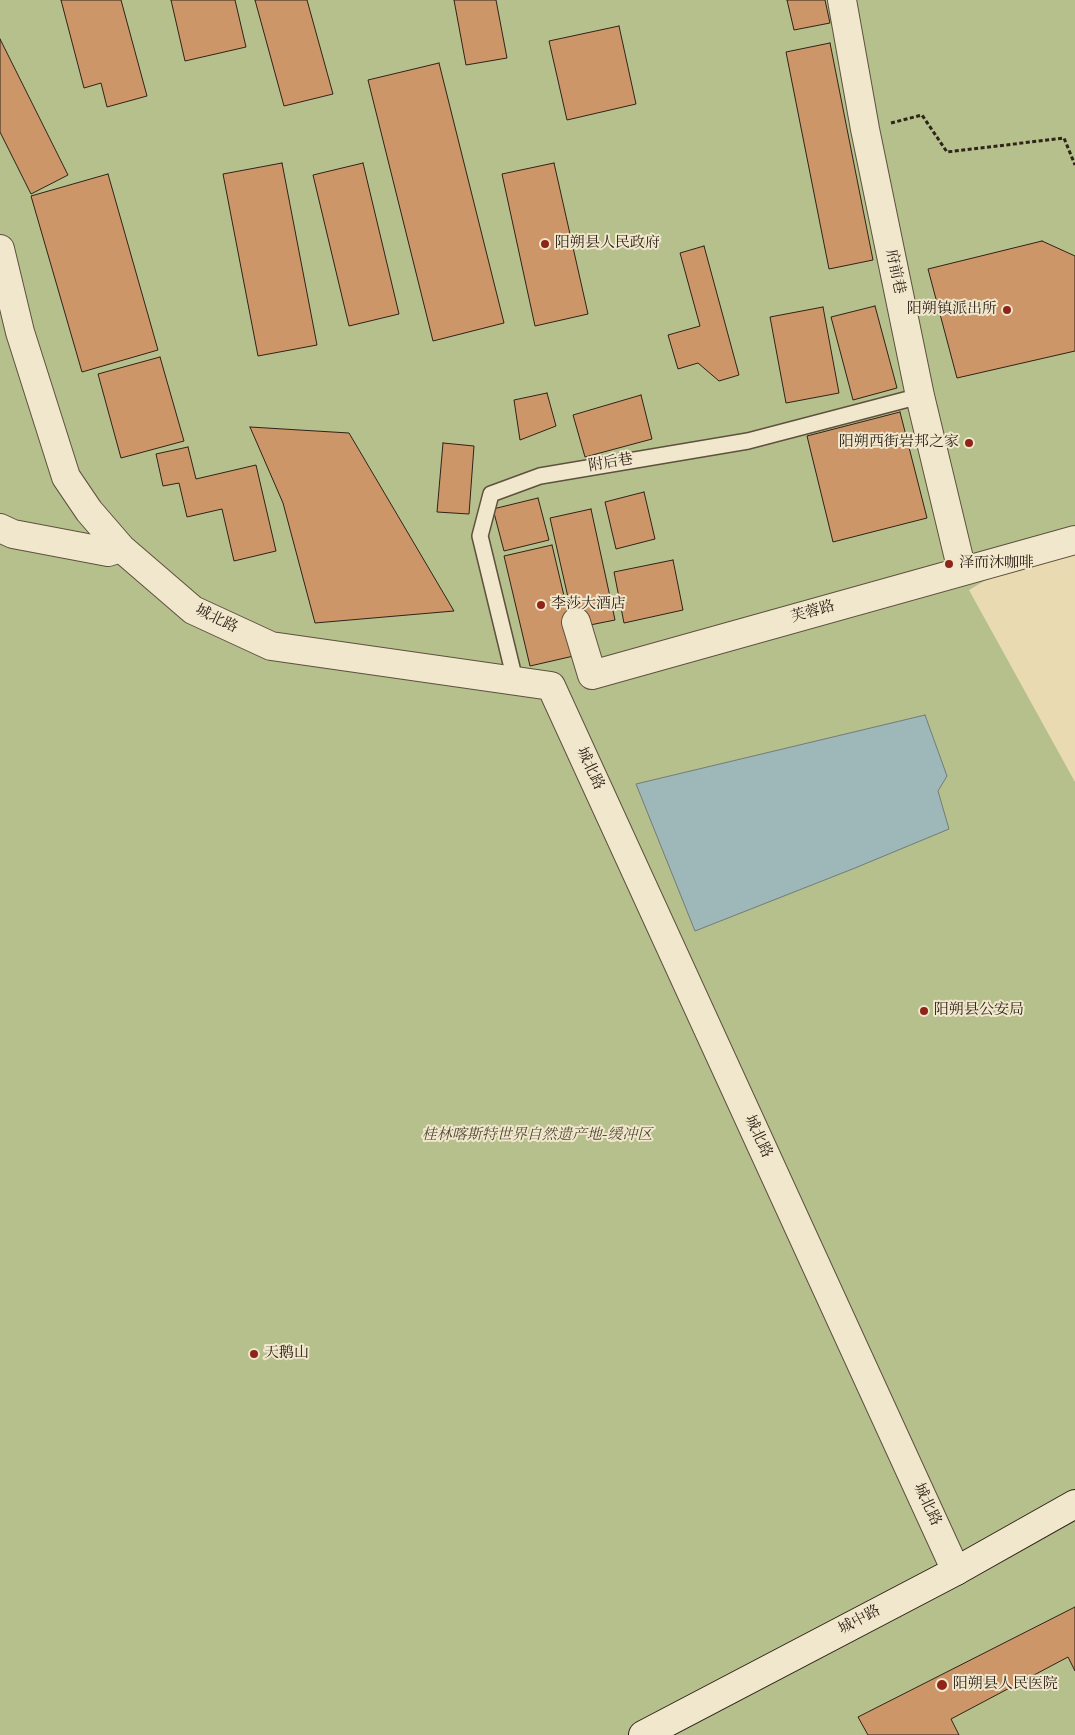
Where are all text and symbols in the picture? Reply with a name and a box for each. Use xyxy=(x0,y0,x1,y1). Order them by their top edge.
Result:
place label: 阳朔县人民政府 xyxy=(555,235,660,253)
marker: 阳朔县人民政府 xyxy=(539,238,551,250)
street label: 府前巷 xyxy=(881,248,907,296)
place label: 阳朔镇派出所 xyxy=(907,301,997,319)
marker: 阳朔镇派出所 xyxy=(1001,304,1013,316)
place label: 阳朔西街岩邦之家 xyxy=(839,434,959,452)
marker: 阳朔西街岩邦之家 xyxy=(963,437,975,449)
street label: 附后巷 xyxy=(587,451,635,477)
place label: 泽而沐咖啡 xyxy=(959,555,1034,573)
marker: 泽而沐咖啡 xyxy=(943,558,955,570)
place label: 李莎大酒店 xyxy=(551,596,626,614)
street label: 芙蓉路 xyxy=(789,598,837,628)
marker: 李莎大酒店 xyxy=(535,599,547,611)
street label: 城北路 xyxy=(192,602,240,638)
street label: 城北路 xyxy=(571,745,607,793)
place label: 阳朔县公安局 xyxy=(934,1002,1024,1020)
marker: 阳朔县公安局 xyxy=(918,1005,930,1017)
street label: 城北路 xyxy=(739,1113,775,1161)
park label: 桂林喀斯特世界自然遗产地-缓冲区 xyxy=(422,1127,652,1145)
place label: 天鹅山 xyxy=(264,1345,309,1363)
marker: 天鹅山 xyxy=(248,1348,260,1360)
street label: 城北路 xyxy=(908,1481,944,1529)
street label: 城中路 xyxy=(836,1602,884,1640)
place label: 阳朔县人民医院 xyxy=(953,1676,1058,1694)
marker: 阳朔县人民医院 xyxy=(935,1678,949,1692)

